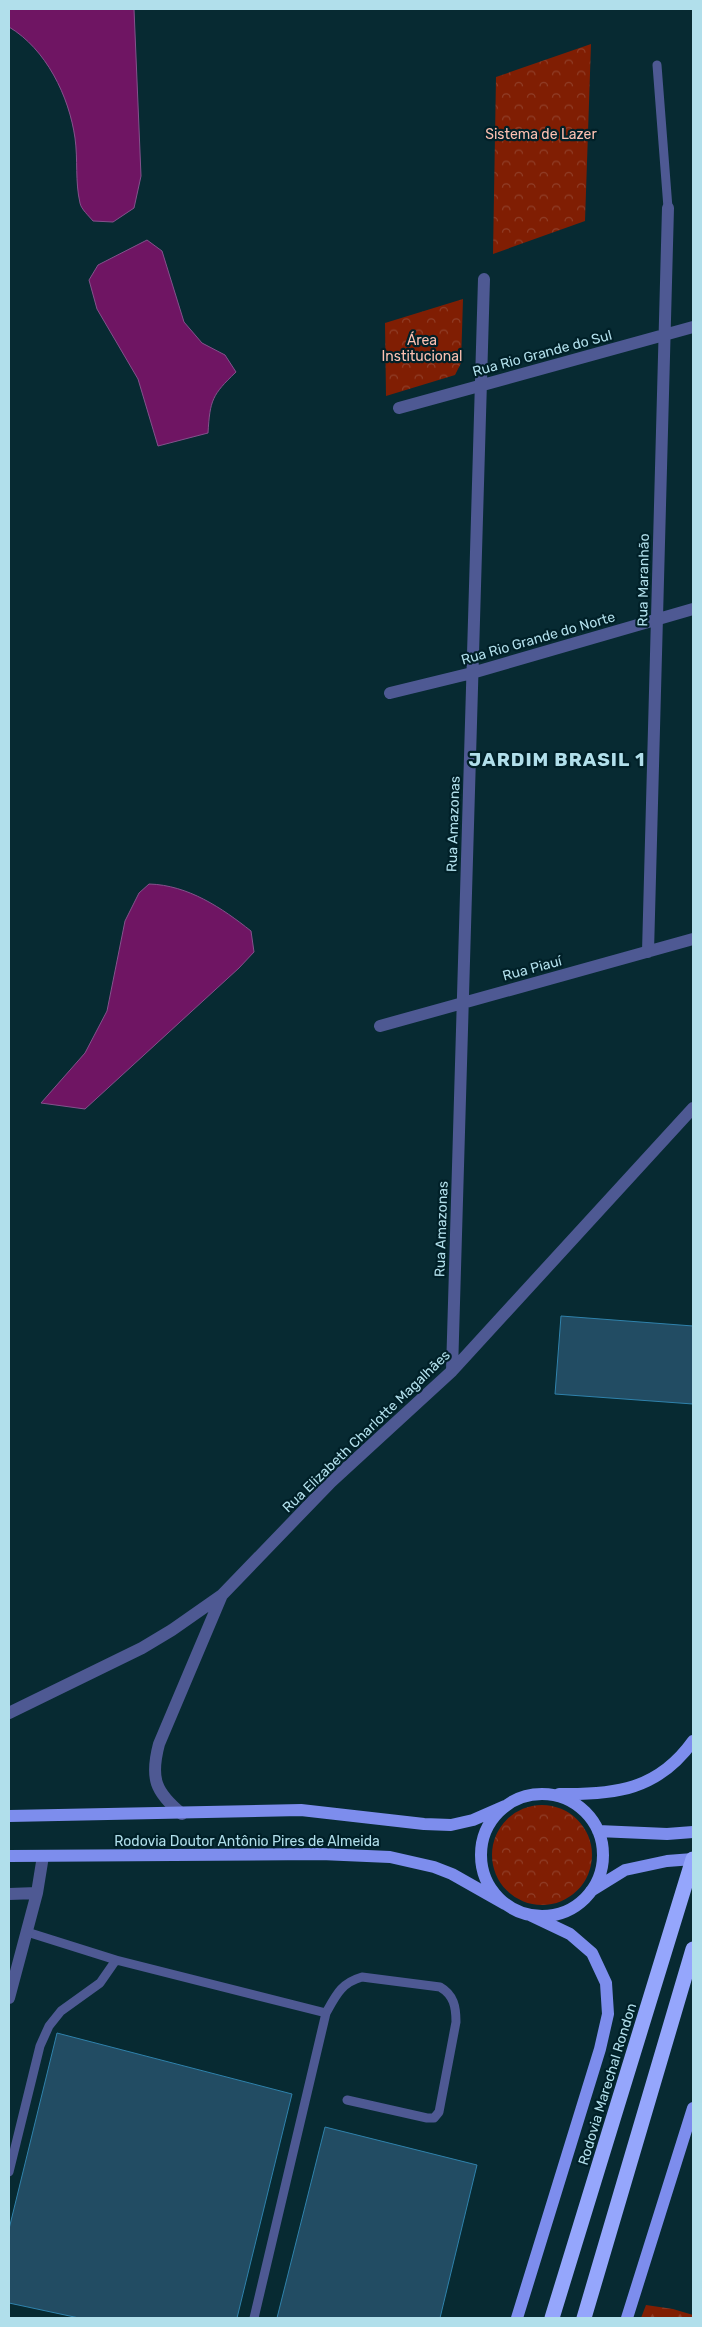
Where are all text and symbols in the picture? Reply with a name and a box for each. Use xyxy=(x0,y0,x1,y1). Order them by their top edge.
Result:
park label: Sistema de Lazer xyxy=(485,126,597,143)
street label: Rua Rio Grande do Sul xyxy=(471,327,614,380)
park label: Área Institucional xyxy=(382,331,462,365)
street label: Rua Maranhão xyxy=(634,533,653,627)
street label: Rua Rio Grande do Norte xyxy=(459,608,617,669)
district label: JARDIM BRASIL 1 xyxy=(469,748,645,771)
street label: Rua Amazonas xyxy=(443,776,464,872)
street label: Rua Piauí xyxy=(501,952,564,985)
street label: Rua Amazonas xyxy=(431,1181,452,1277)
street label: Rua Elizabeth Charlotte Magalhães xyxy=(279,1347,454,1516)
street label: Rodovia Doutor Antônio Pires de Almeida xyxy=(114,1833,380,1850)
street label: Rodovia Marechal Rondon xyxy=(575,2001,640,2167)

